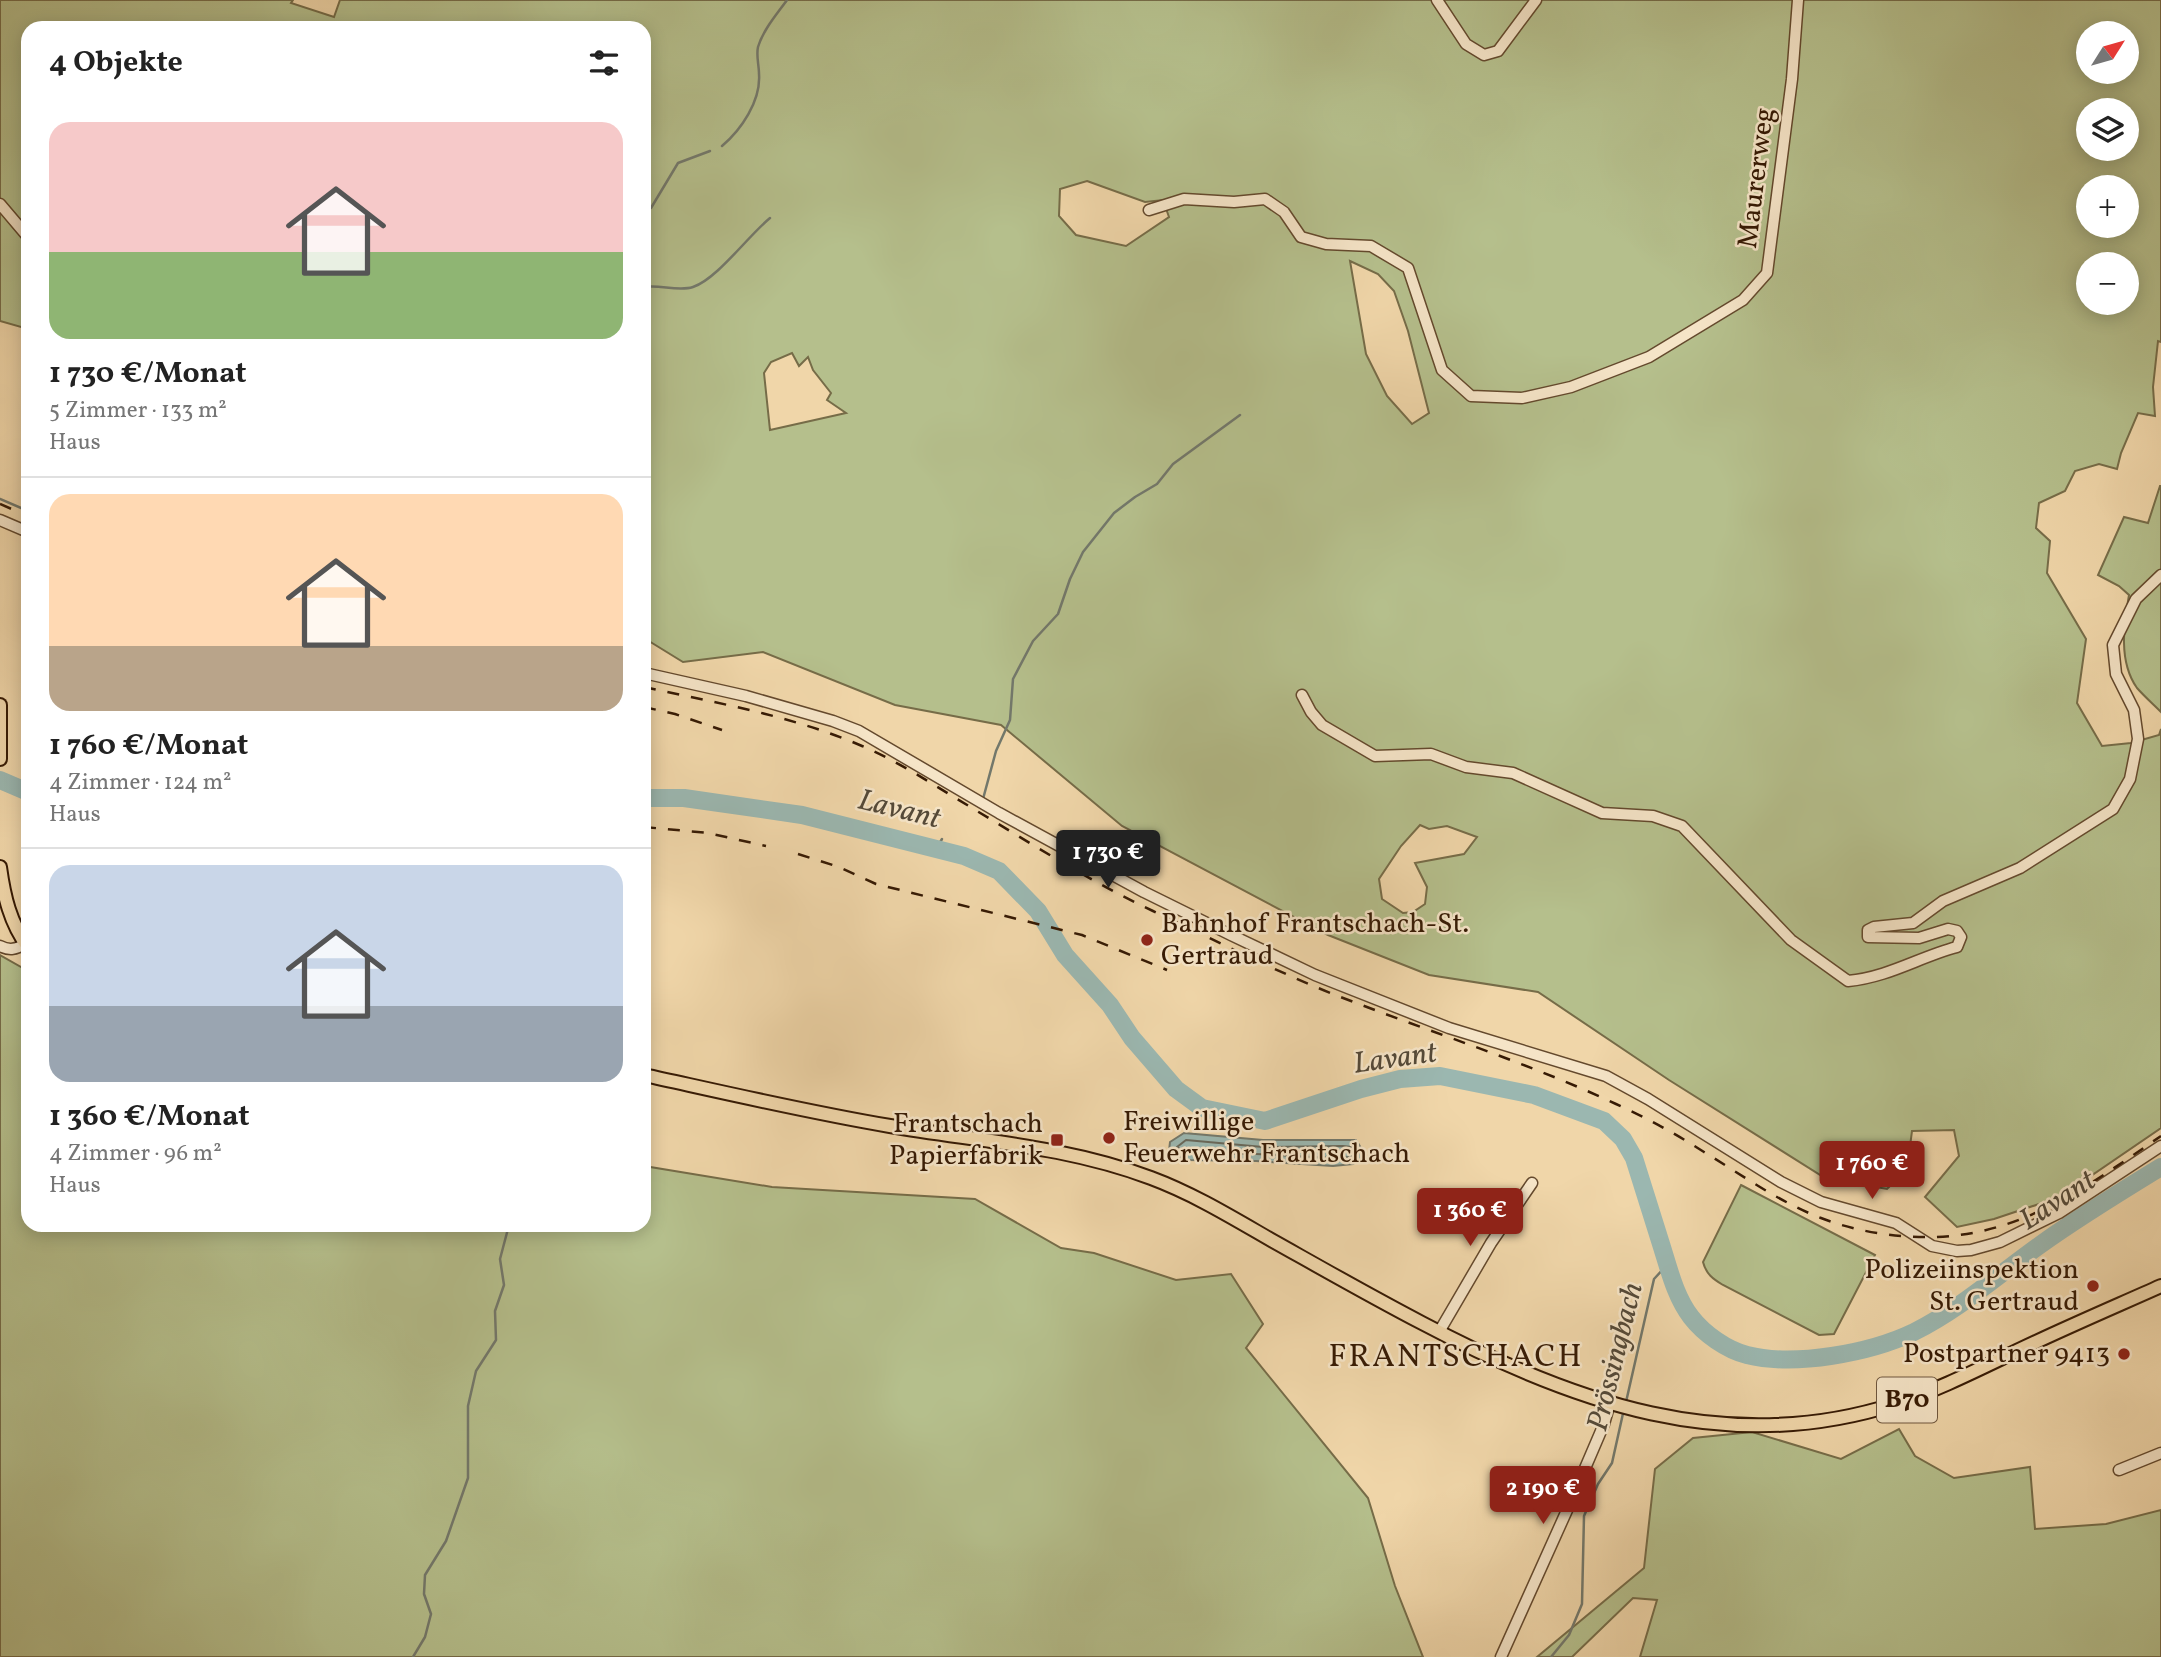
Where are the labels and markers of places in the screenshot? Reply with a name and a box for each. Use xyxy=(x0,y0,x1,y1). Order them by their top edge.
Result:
pin: 1 730 € xyxy=(1043,830,1173,890)
place label: Bahnhof Frantschach-St. Gertraud xyxy=(1161,905,1469,976)
marker: Bahnhof Frantschach-St. Gertraud xyxy=(1139,932,1155,948)
place label: Freiwillige Feuerwehr Frantschach xyxy=(1123,1103,1410,1174)
place label: Frantschach Papierfabrik xyxy=(889,1105,1043,1176)
marker: Freiwillige Feuerwehr Frantschach xyxy=(1101,1130,1117,1146)
marker: Frantschach Papierfabrik xyxy=(1049,1132,1065,1148)
pin: 1 760 € xyxy=(1807,1142,1937,1201)
pin: 1 360 € xyxy=(1405,1188,1535,1248)
place label: Polizeiinspektion St. Gertraud xyxy=(1865,1251,2079,1322)
marker: Polizeiinspektion St. Gertraud xyxy=(2085,1278,2101,1294)
place label: Postpartner 9413 xyxy=(1903,1335,2110,1374)
marker: Postpartner 9413 xyxy=(2116,1346,2132,1362)
pin: 2 190 € xyxy=(1478,1466,1608,1526)

